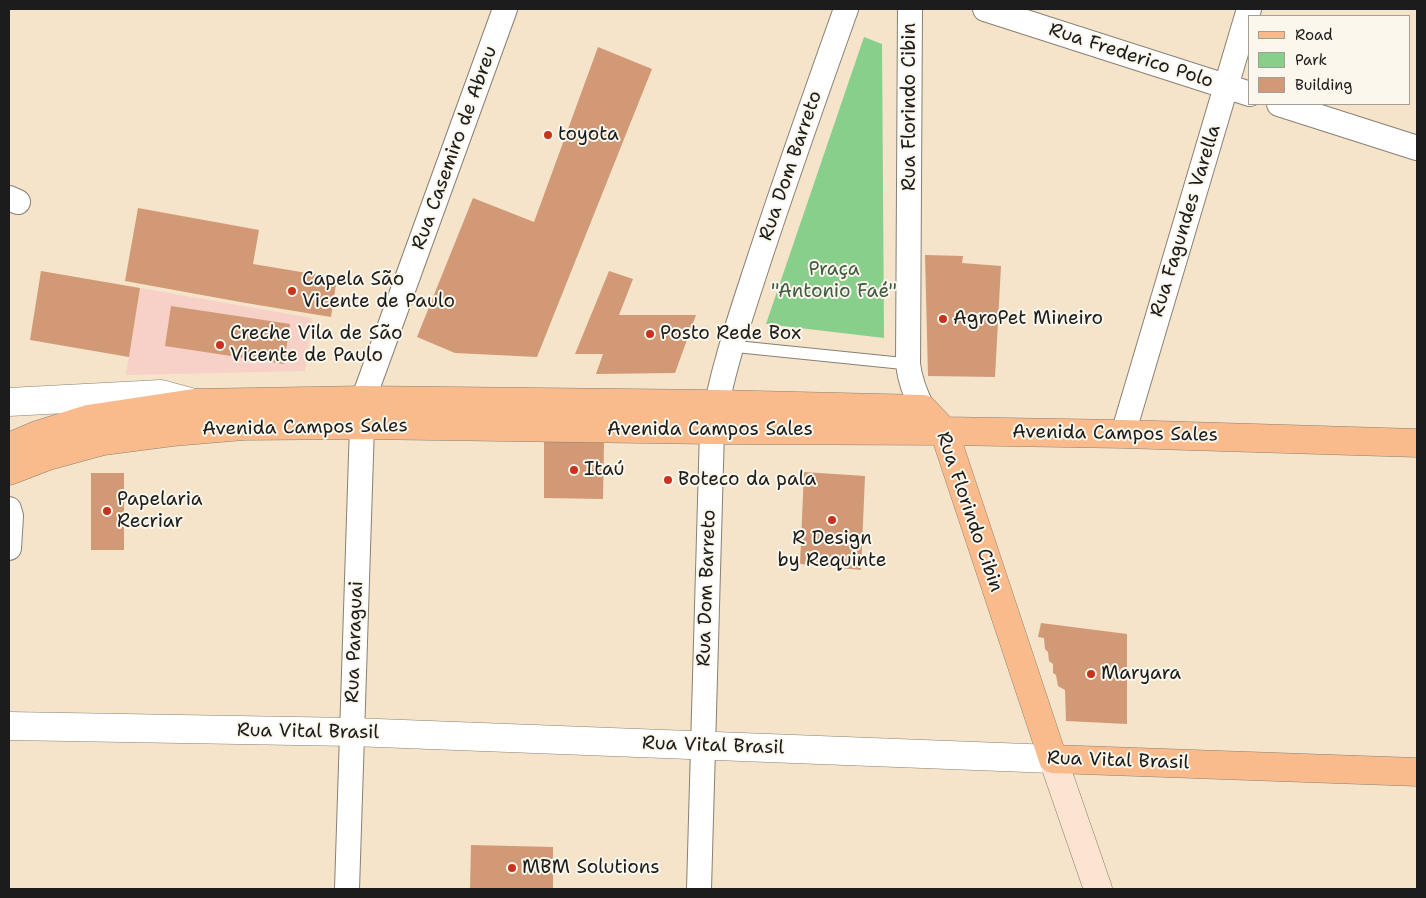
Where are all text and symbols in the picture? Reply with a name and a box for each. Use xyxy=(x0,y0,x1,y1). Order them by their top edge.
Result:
legend xyxy=(1248,15,1411,105)
street label: Rua Frederico Polo xyxy=(1046,19,1216,93)
street label: Rua Florindo Cibin xyxy=(899,23,921,191)
text: Road xyxy=(1295,25,1333,45)
street label: Rua Casemiro de Abreu xyxy=(407,43,503,253)
text: Park xyxy=(1295,50,1327,70)
text: Building xyxy=(1295,75,1352,95)
street label: Rua Dom Barreto xyxy=(755,88,827,244)
street label: Rua Fagundes Varella xyxy=(1146,122,1226,320)
place label: toyota xyxy=(558,124,619,146)
marker: toyota xyxy=(542,129,554,141)
park label: Praça "Antonio Faé" xyxy=(771,259,897,303)
place label: Capela São Vicente de Paulo xyxy=(302,269,455,313)
marker: Capela São Vicente de Paulo xyxy=(286,285,298,297)
place label: AgroPet Mineiro xyxy=(953,308,1103,330)
marker: AgroPet Mineiro xyxy=(937,313,949,325)
place label: Creche Vila de São Vicente de Paulo xyxy=(230,323,402,367)
place label: Posto Rede Box xyxy=(660,323,801,345)
marker: Posto Rede Box xyxy=(644,328,656,340)
marker: Creche Vila de São Vicente de Paulo xyxy=(214,339,226,351)
street label: Avenida Campos Sales xyxy=(202,415,408,441)
street label: Avenida Campos Sales xyxy=(607,419,813,441)
street label: Avenida Campos Sales xyxy=(1012,421,1218,447)
street label: Rua Florindo Cibin xyxy=(931,429,1007,595)
place label: Itaú xyxy=(584,459,624,481)
marker: Itaú xyxy=(568,464,580,476)
place label: Boteco da pala xyxy=(678,469,816,491)
marker: Boteco da pala xyxy=(662,474,674,486)
place label: Papelaria Recriar xyxy=(117,489,203,533)
marker: Papelaria Recriar xyxy=(101,505,113,517)
street label: Rua Dom Barreto xyxy=(693,509,721,667)
marker: R Design by Requinte xyxy=(826,514,838,526)
place label: R Design by Requinte xyxy=(778,528,886,572)
street label: Rua Paraguai xyxy=(341,581,369,703)
place label: Maryara xyxy=(1101,663,1181,685)
marker: Maryara xyxy=(1085,668,1097,680)
street label: Rua Vital Brasil xyxy=(237,719,379,745)
street label: Rua Vital Brasil xyxy=(642,732,784,760)
street label: Rua Vital Brasil xyxy=(1047,747,1189,775)
place label: MBM Solutions xyxy=(522,857,660,879)
marker: MBM Solutions xyxy=(506,862,518,874)

